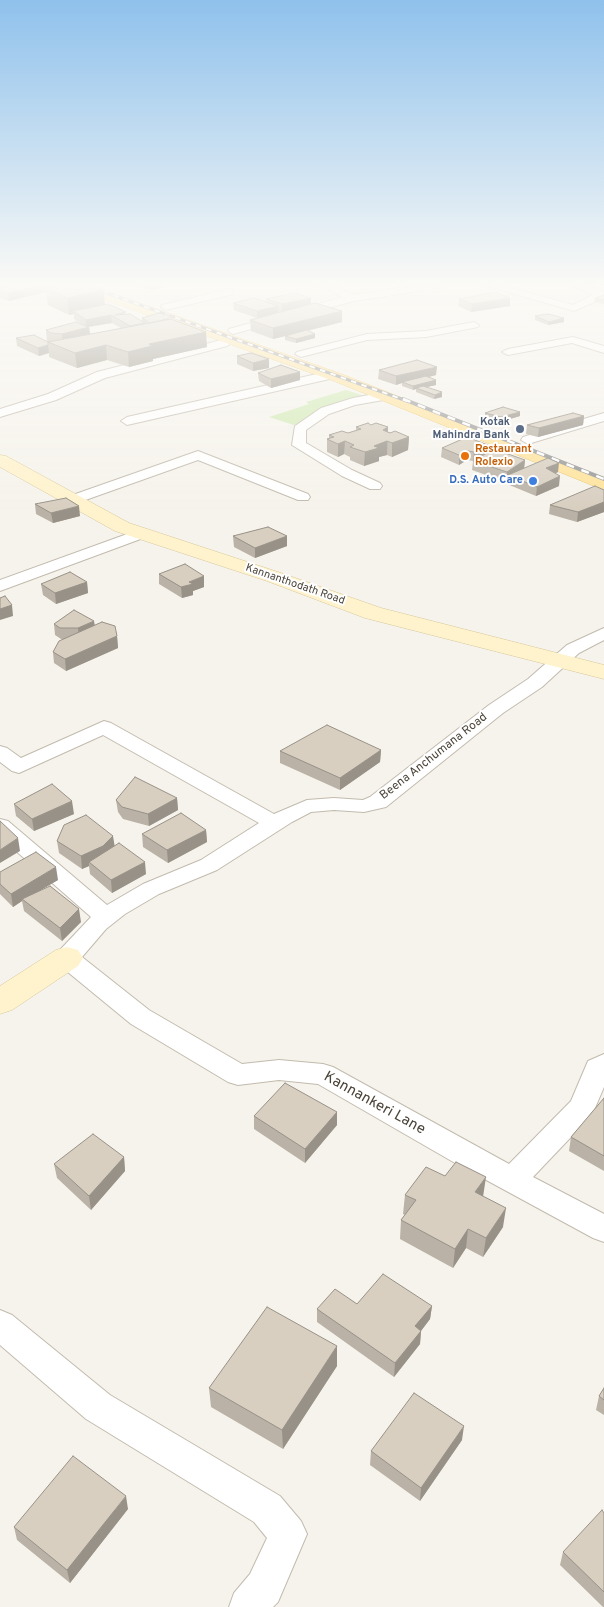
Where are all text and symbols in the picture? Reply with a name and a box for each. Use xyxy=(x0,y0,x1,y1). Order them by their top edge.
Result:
place label: Kotak Mahindra Bank xyxy=(433,416,510,442)
marker: Kotak Mahindra Bank xyxy=(514,423,526,435)
place label: Restaurant Rolexio xyxy=(475,443,532,469)
marker: Restaurant Rolexio xyxy=(459,450,471,462)
place label: D.S. Auto Care xyxy=(449,474,523,488)
marker: D.S. Auto Care xyxy=(527,475,539,487)
street label: Kannanthodath Road xyxy=(244,562,346,608)
street label: Beena Anchumana Road xyxy=(377,711,491,803)
street label: Kannankeri Lane xyxy=(320,1069,428,1139)

